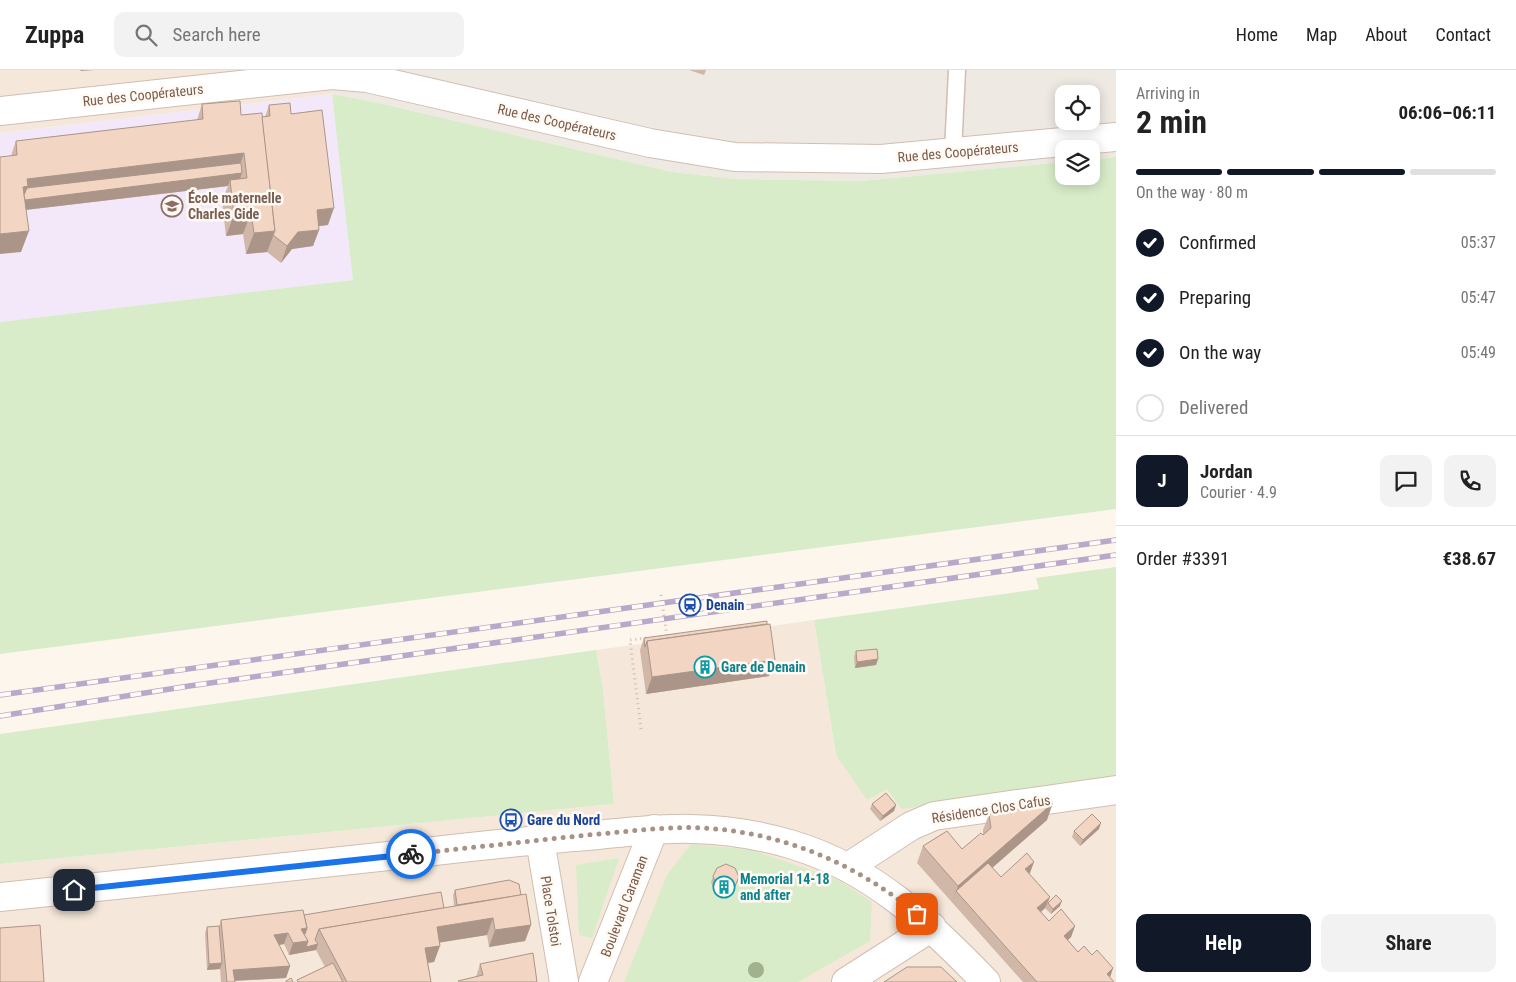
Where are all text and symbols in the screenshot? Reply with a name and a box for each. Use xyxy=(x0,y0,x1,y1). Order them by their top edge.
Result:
search box xyxy=(114,12,464,57)
text: Zuppa xyxy=(25,21,84,49)
icon: search xyxy=(132,21,160,49)
text: Search here xyxy=(172,23,261,46)
text: Home xyxy=(1236,24,1278,45)
text: Map xyxy=(1306,24,1337,45)
text: About xyxy=(1365,24,1407,45)
text: Contact xyxy=(1435,24,1491,45)
street label: Rue des Coopérateurs xyxy=(82,81,204,109)
text: Arriving in xyxy=(1136,84,1200,103)
map controls xyxy=(1055,85,1100,185)
button: locate xyxy=(1055,85,1100,130)
street label: Rue des Coopérateurs xyxy=(496,101,618,143)
text: 06:06–06:11 xyxy=(1398,101,1496,124)
text: 2 min xyxy=(1136,103,1207,141)
street label: Rue des Coopérateurs xyxy=(897,139,1019,165)
button: layers xyxy=(1055,140,1100,185)
text: On the way · 80 m xyxy=(1136,183,1248,202)
place label: École maternelle Charles Gide xyxy=(188,189,282,222)
school or university icon: École maternelle Charles Gide xyxy=(160,194,184,218)
icon: check xyxy=(1136,229,1164,257)
text: Confirmed xyxy=(1179,231,1256,254)
text: 05:37 xyxy=(1461,233,1496,252)
icon: check xyxy=(1136,284,1164,312)
text: Preparing xyxy=(1179,286,1251,309)
text: 05:47 xyxy=(1461,288,1496,307)
icon: check xyxy=(1136,339,1164,367)
text: On the way xyxy=(1179,341,1261,364)
text: 05:49 xyxy=(1461,343,1496,362)
text: Delivered xyxy=(1179,396,1248,419)
button: chat xyxy=(1380,455,1432,507)
button: phone xyxy=(1444,455,1496,507)
text: Jordan xyxy=(1200,460,1253,483)
text: J xyxy=(1157,469,1167,492)
text: Courier · 4.9 xyxy=(1200,483,1277,502)
text: Order #3391 xyxy=(1136,547,1229,570)
text: €38.67 xyxy=(1442,547,1496,570)
station icon: Denain xyxy=(678,593,702,617)
place label: Denain xyxy=(706,597,745,613)
building icon: Gare de Denain xyxy=(693,655,717,679)
place label: Gare de Denain xyxy=(721,659,806,675)
street label: Résidence Clos Cafus xyxy=(930,792,1052,826)
bus stop icon: Gare du Nord xyxy=(499,808,523,832)
place label: Gare du Nord xyxy=(527,812,600,828)
courier xyxy=(386,829,436,879)
icon: bike xyxy=(397,840,425,868)
street label: Boulevard Caraman xyxy=(597,853,651,959)
pin xyxy=(53,869,95,911)
place label: Memorial 14-18 and after xyxy=(740,871,830,903)
street label: Place Tolstoi xyxy=(538,875,564,947)
building icon: Memorial 14-18 and after xyxy=(712,875,736,899)
icon: home xyxy=(60,876,88,904)
pin xyxy=(896,893,938,935)
icon: bag xyxy=(903,900,931,928)
button: Help xyxy=(1136,914,1311,972)
button: Share xyxy=(1321,914,1496,972)

